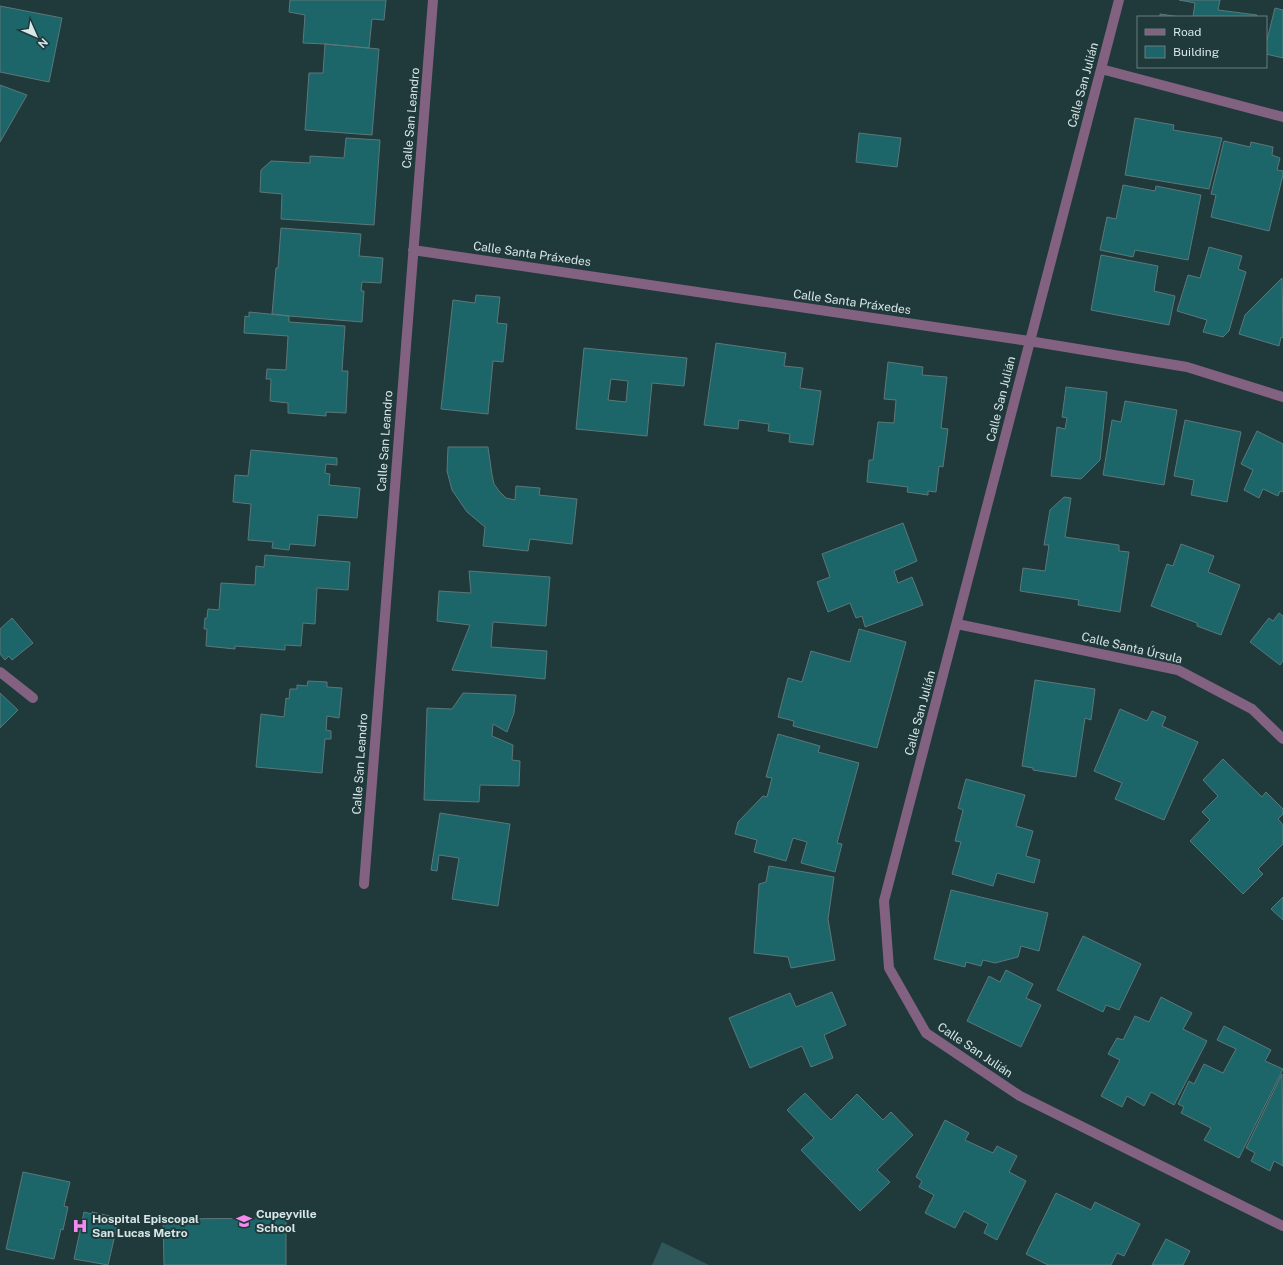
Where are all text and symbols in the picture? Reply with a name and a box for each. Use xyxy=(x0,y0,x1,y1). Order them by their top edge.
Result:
north arrow xyxy=(16,16,56,56)
legend xyxy=(1137,16,1267,68)
text: Road xyxy=(1173,25,1201,39)
text: N xyxy=(36,36,50,50)
street label: Calle San Julián xyxy=(1065,41,1101,129)
text: Building xyxy=(1173,45,1219,59)
street label: Calle San Leandro xyxy=(400,67,422,169)
street label: Calle Santa Práxedes xyxy=(472,239,592,269)
street label: Calle Santa Práxedes xyxy=(792,287,912,317)
street label: Calle San Julián xyxy=(984,355,1018,443)
street label: Calle San Leandro xyxy=(374,390,396,492)
street label: Calle Santa Úrsula xyxy=(1080,630,1184,666)
street label: Calle San Julián xyxy=(902,669,938,757)
street label: Calle San Leandro xyxy=(349,713,371,815)
street label: Calle San Julián xyxy=(935,1020,1015,1080)
place label: Cupeyville School xyxy=(256,1207,317,1235)
place label: Hospital Episcopal San Lucas Metro xyxy=(92,1212,199,1240)
school or university icon: Cupeyville School xyxy=(235,1212,253,1230)
hospital icon: Hospital Episcopal San Lucas Metro xyxy=(71,1217,89,1235)

